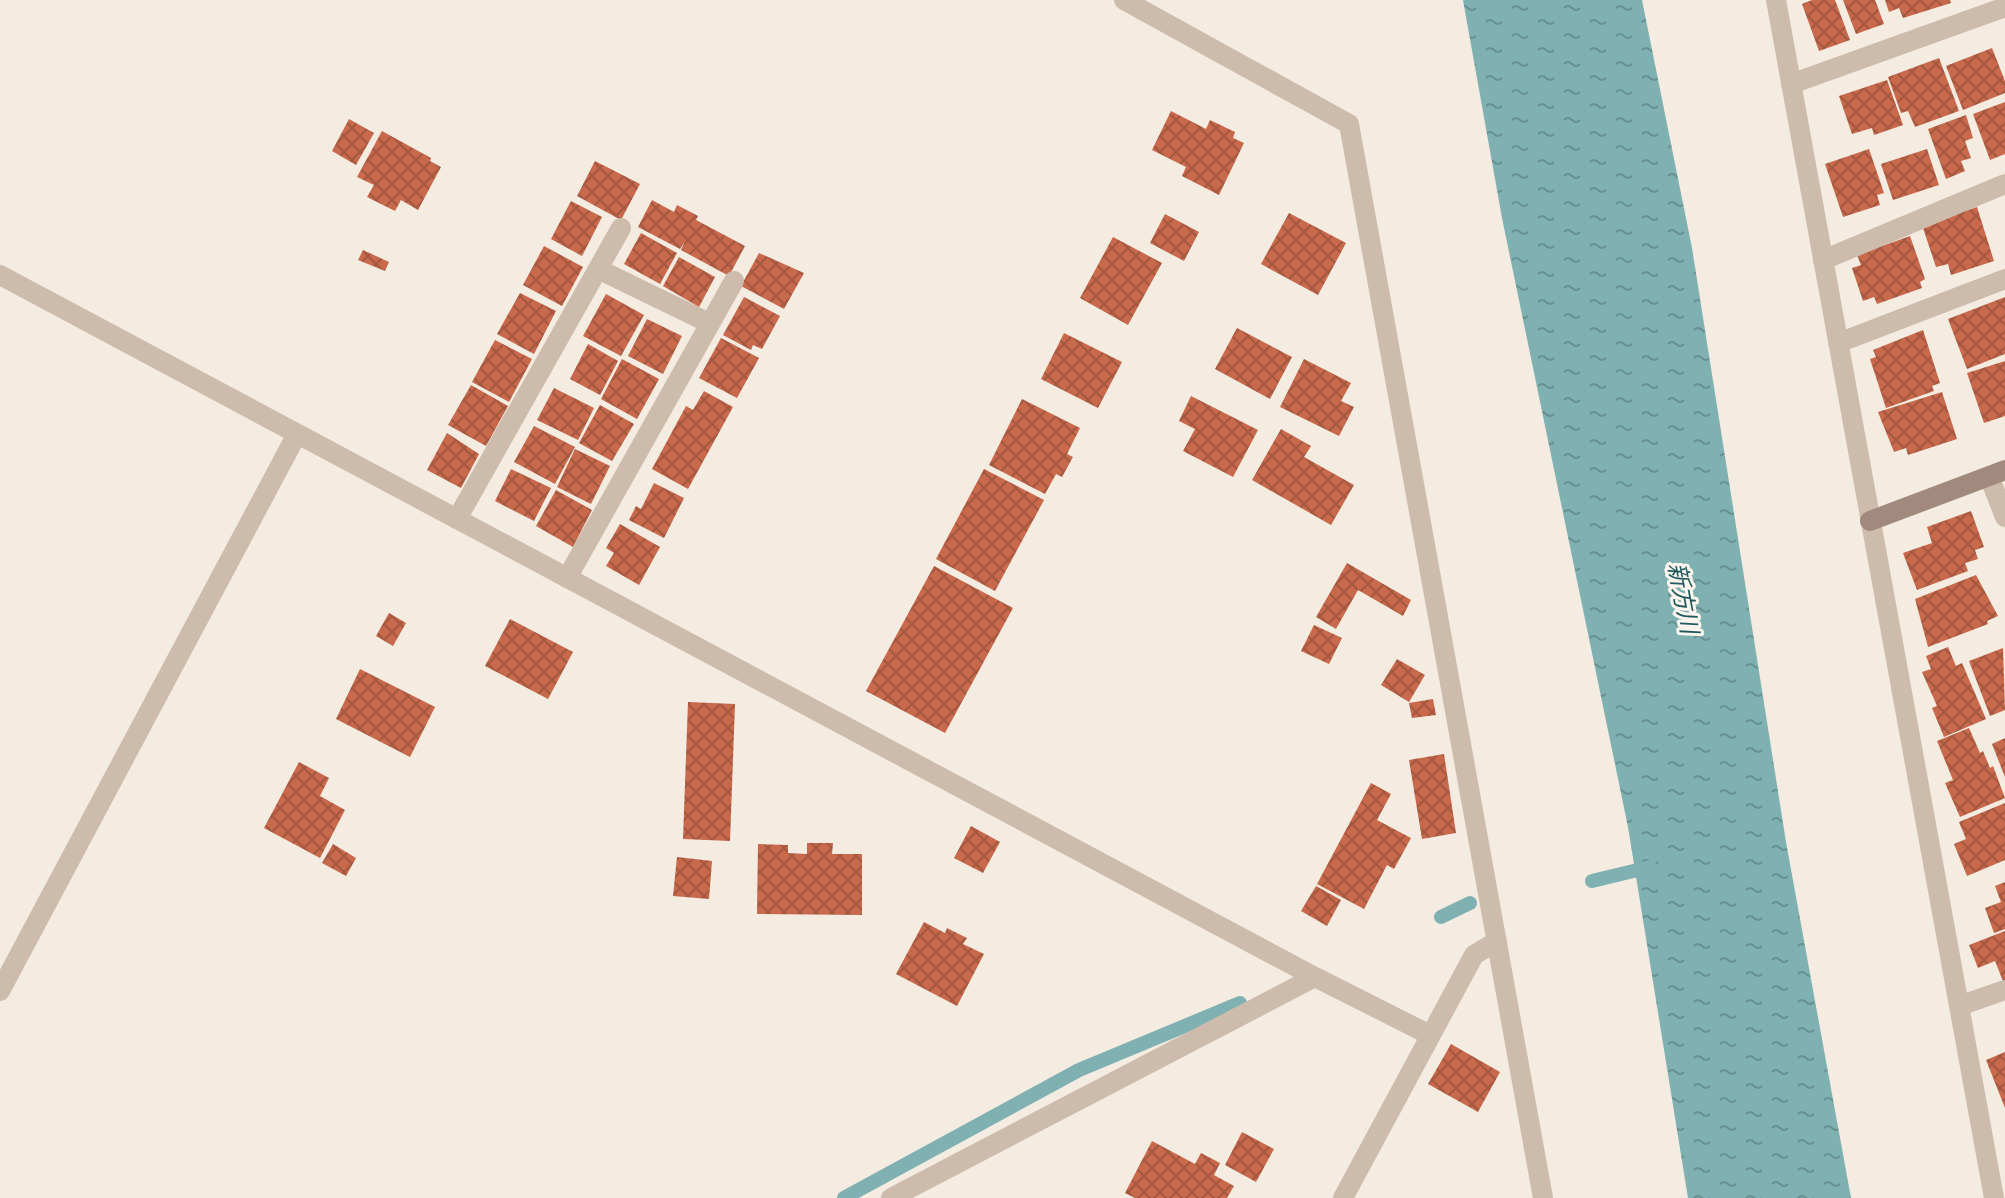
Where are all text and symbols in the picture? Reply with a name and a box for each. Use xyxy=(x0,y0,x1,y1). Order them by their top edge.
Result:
water label: 新方川 xyxy=(1661,560,1706,639)

